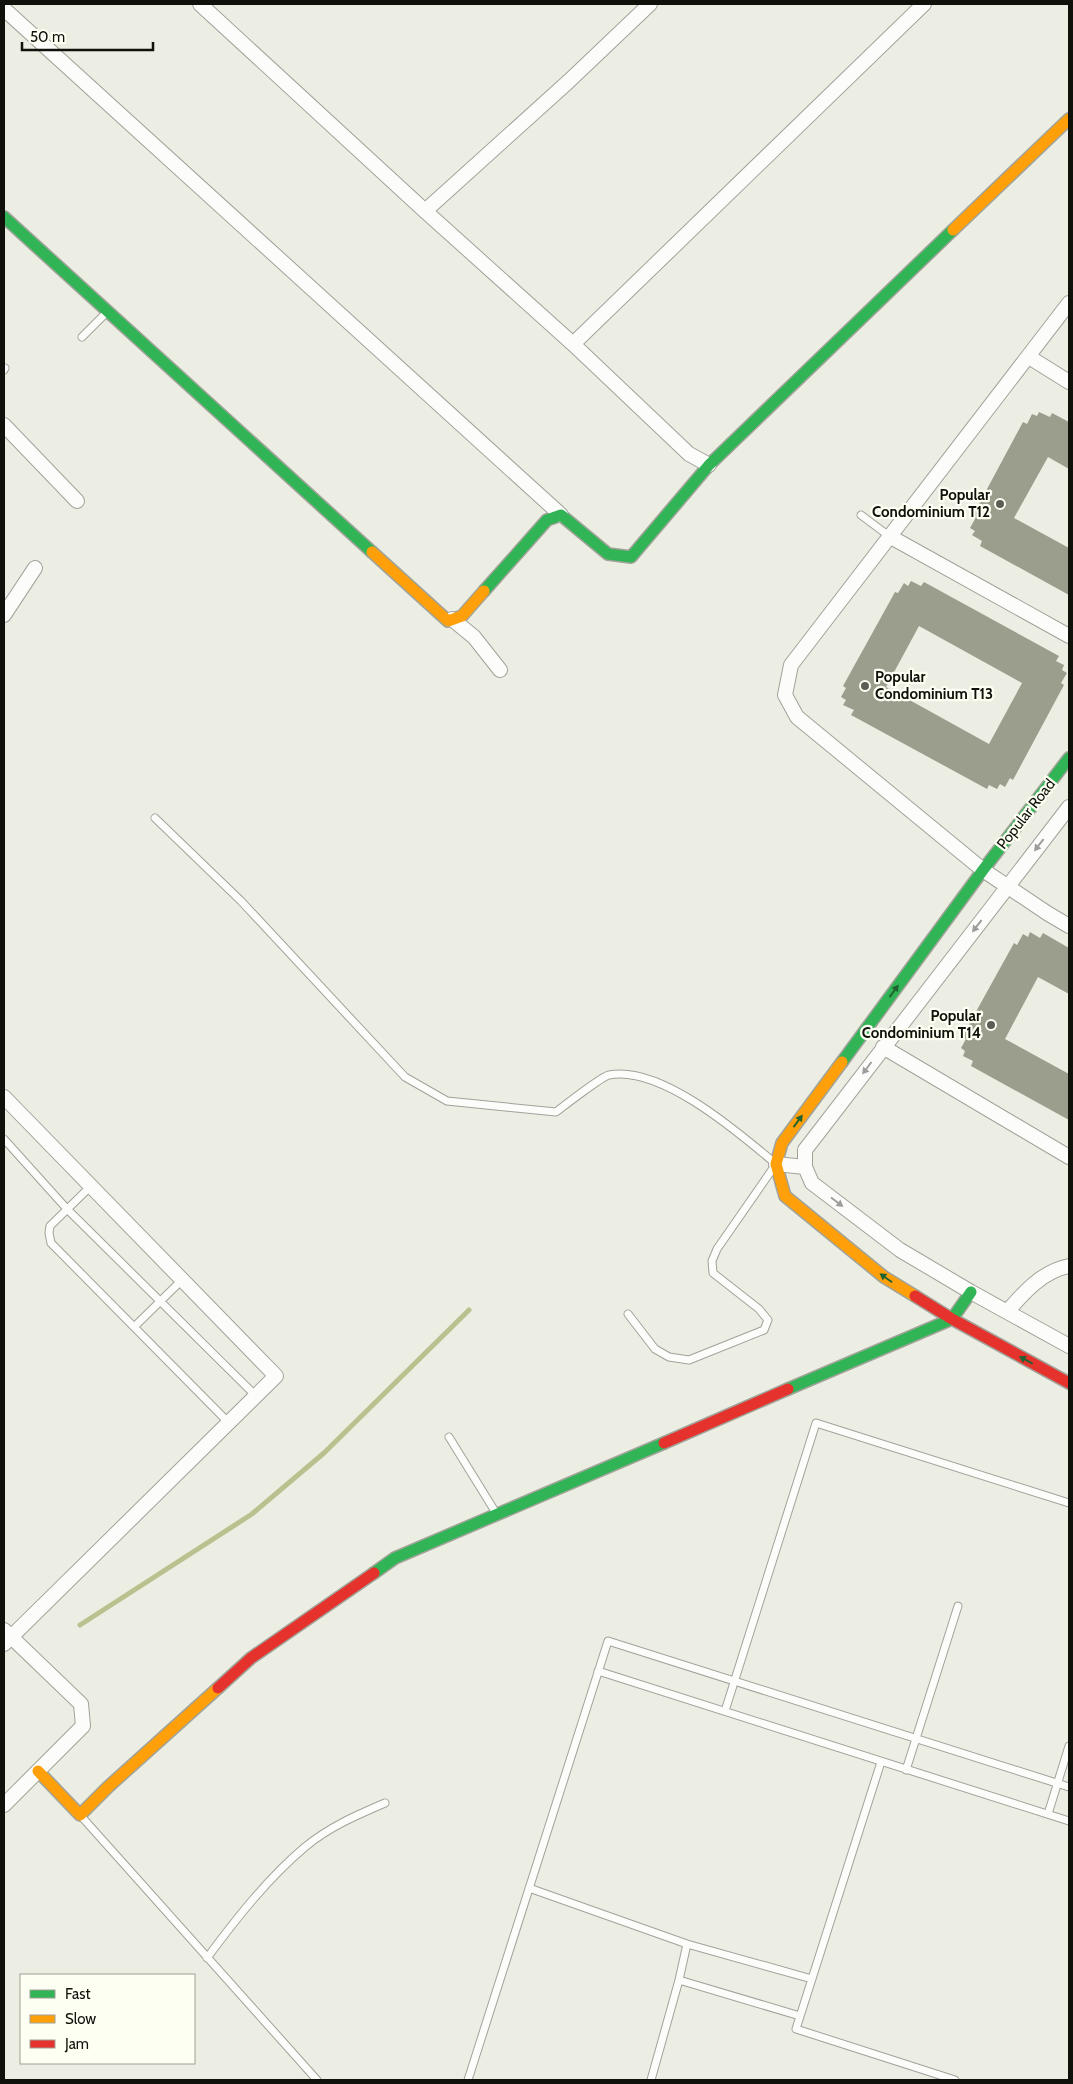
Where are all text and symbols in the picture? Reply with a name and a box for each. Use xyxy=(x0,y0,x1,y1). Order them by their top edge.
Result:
scale bar xyxy=(22,20,154,52)
text: 50 m xyxy=(30,28,65,46)
place label: Popular Condominium T12 xyxy=(872,486,990,521)
marker: Popular Condominium T12 xyxy=(994,498,1006,510)
place label: Popular Condominium T13 xyxy=(875,668,993,703)
marker: Popular Condominium T13 xyxy=(859,680,871,692)
street label: Popular Road xyxy=(993,775,1059,853)
one-way arrow xyxy=(1034,838,1045,851)
one-way arrow xyxy=(971,919,982,932)
one-way arrow xyxy=(889,985,900,998)
place label: Popular Condominium T14 xyxy=(862,1007,981,1042)
marker: Popular Condominium T14 xyxy=(985,1019,997,1031)
one-way arrow xyxy=(862,1061,872,1075)
one-way arrow xyxy=(793,1115,803,1128)
one-way arrow xyxy=(830,1196,843,1207)
one-way arrow xyxy=(879,1273,893,1283)
one-way arrow xyxy=(1019,1356,1033,1364)
legend xyxy=(20,1974,195,2064)
text: Fast xyxy=(65,1985,90,2003)
text: Slow xyxy=(65,2010,96,2028)
text: Jam xyxy=(64,2035,89,2053)

